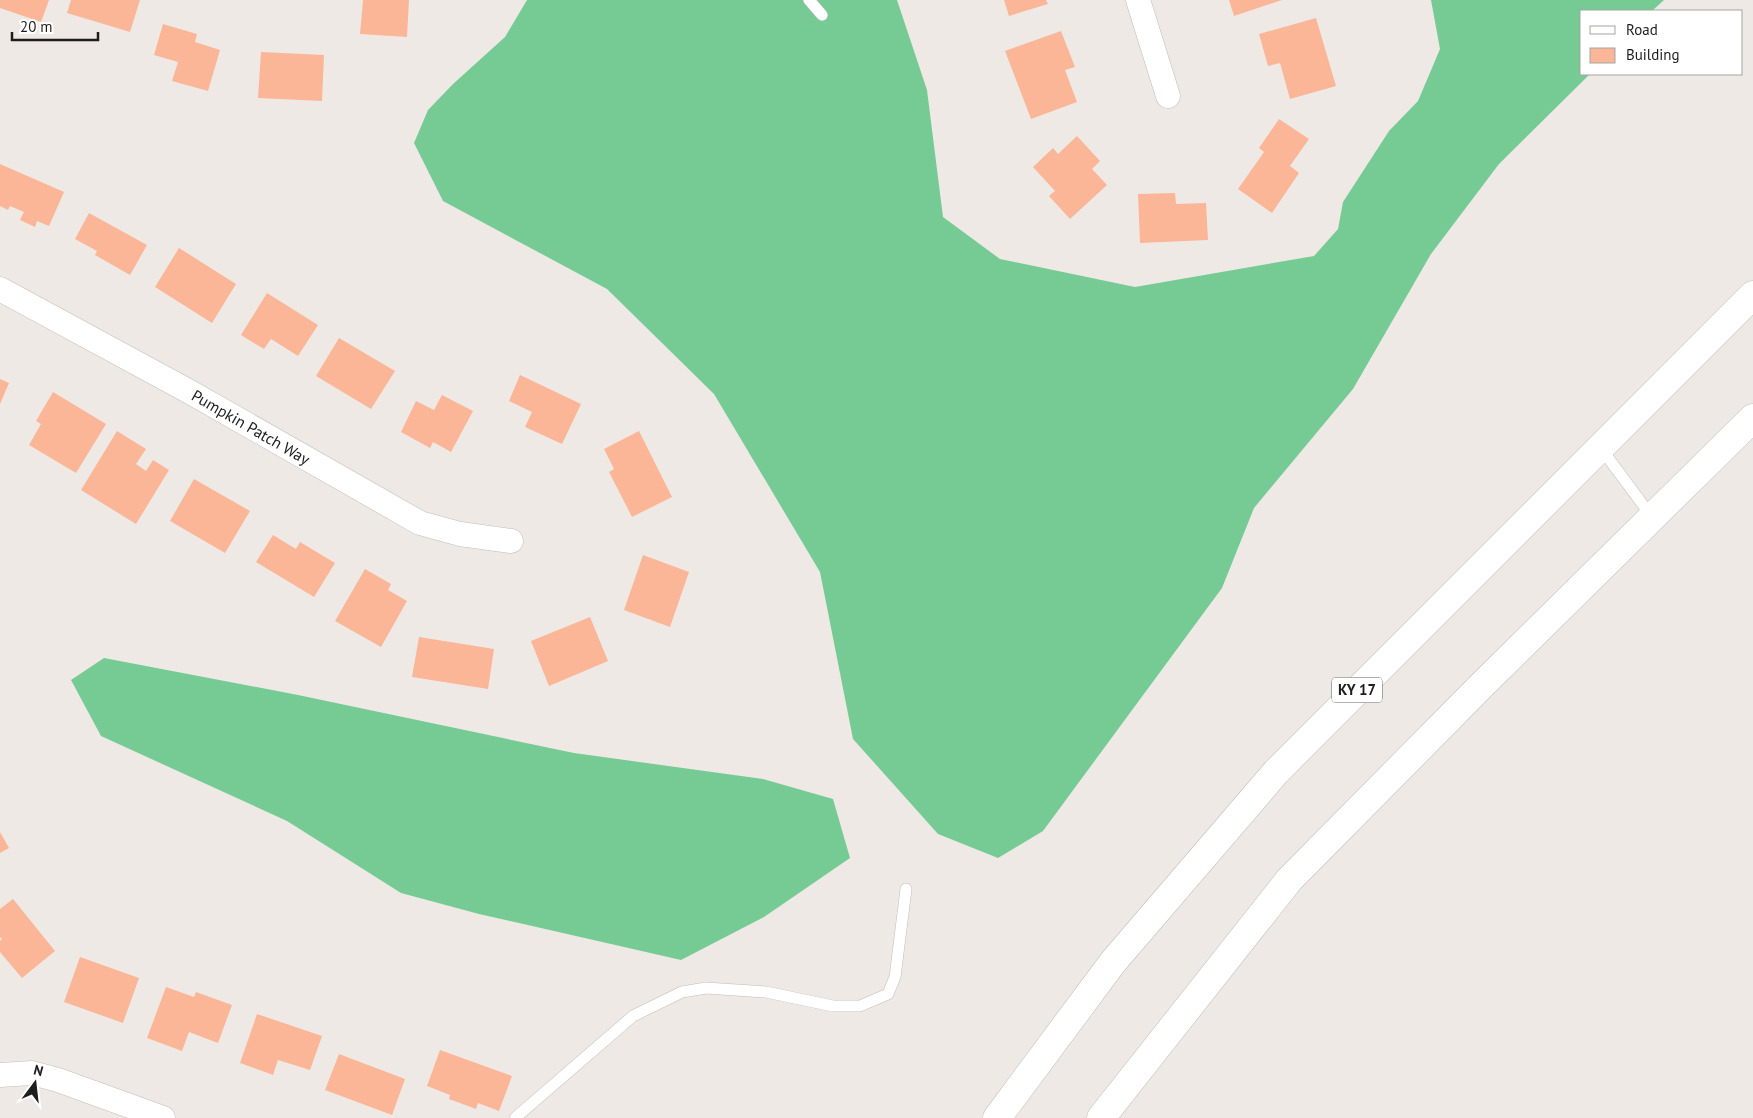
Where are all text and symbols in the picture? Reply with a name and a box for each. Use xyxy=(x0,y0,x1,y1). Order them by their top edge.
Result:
scale bar xyxy=(12,10,99,42)
legend xyxy=(1580,10,1743,75)
text: 20 m xyxy=(20,17,53,36)
text: Road xyxy=(1626,20,1658,39)
text: Building xyxy=(1626,45,1680,64)
street label: Pumpkin Patch Way xyxy=(188,385,314,469)
road number: KY 17 xyxy=(1332,678,1382,702)
north arrow xyxy=(10,1058,60,1108)
text: N xyxy=(32,1061,45,1080)

